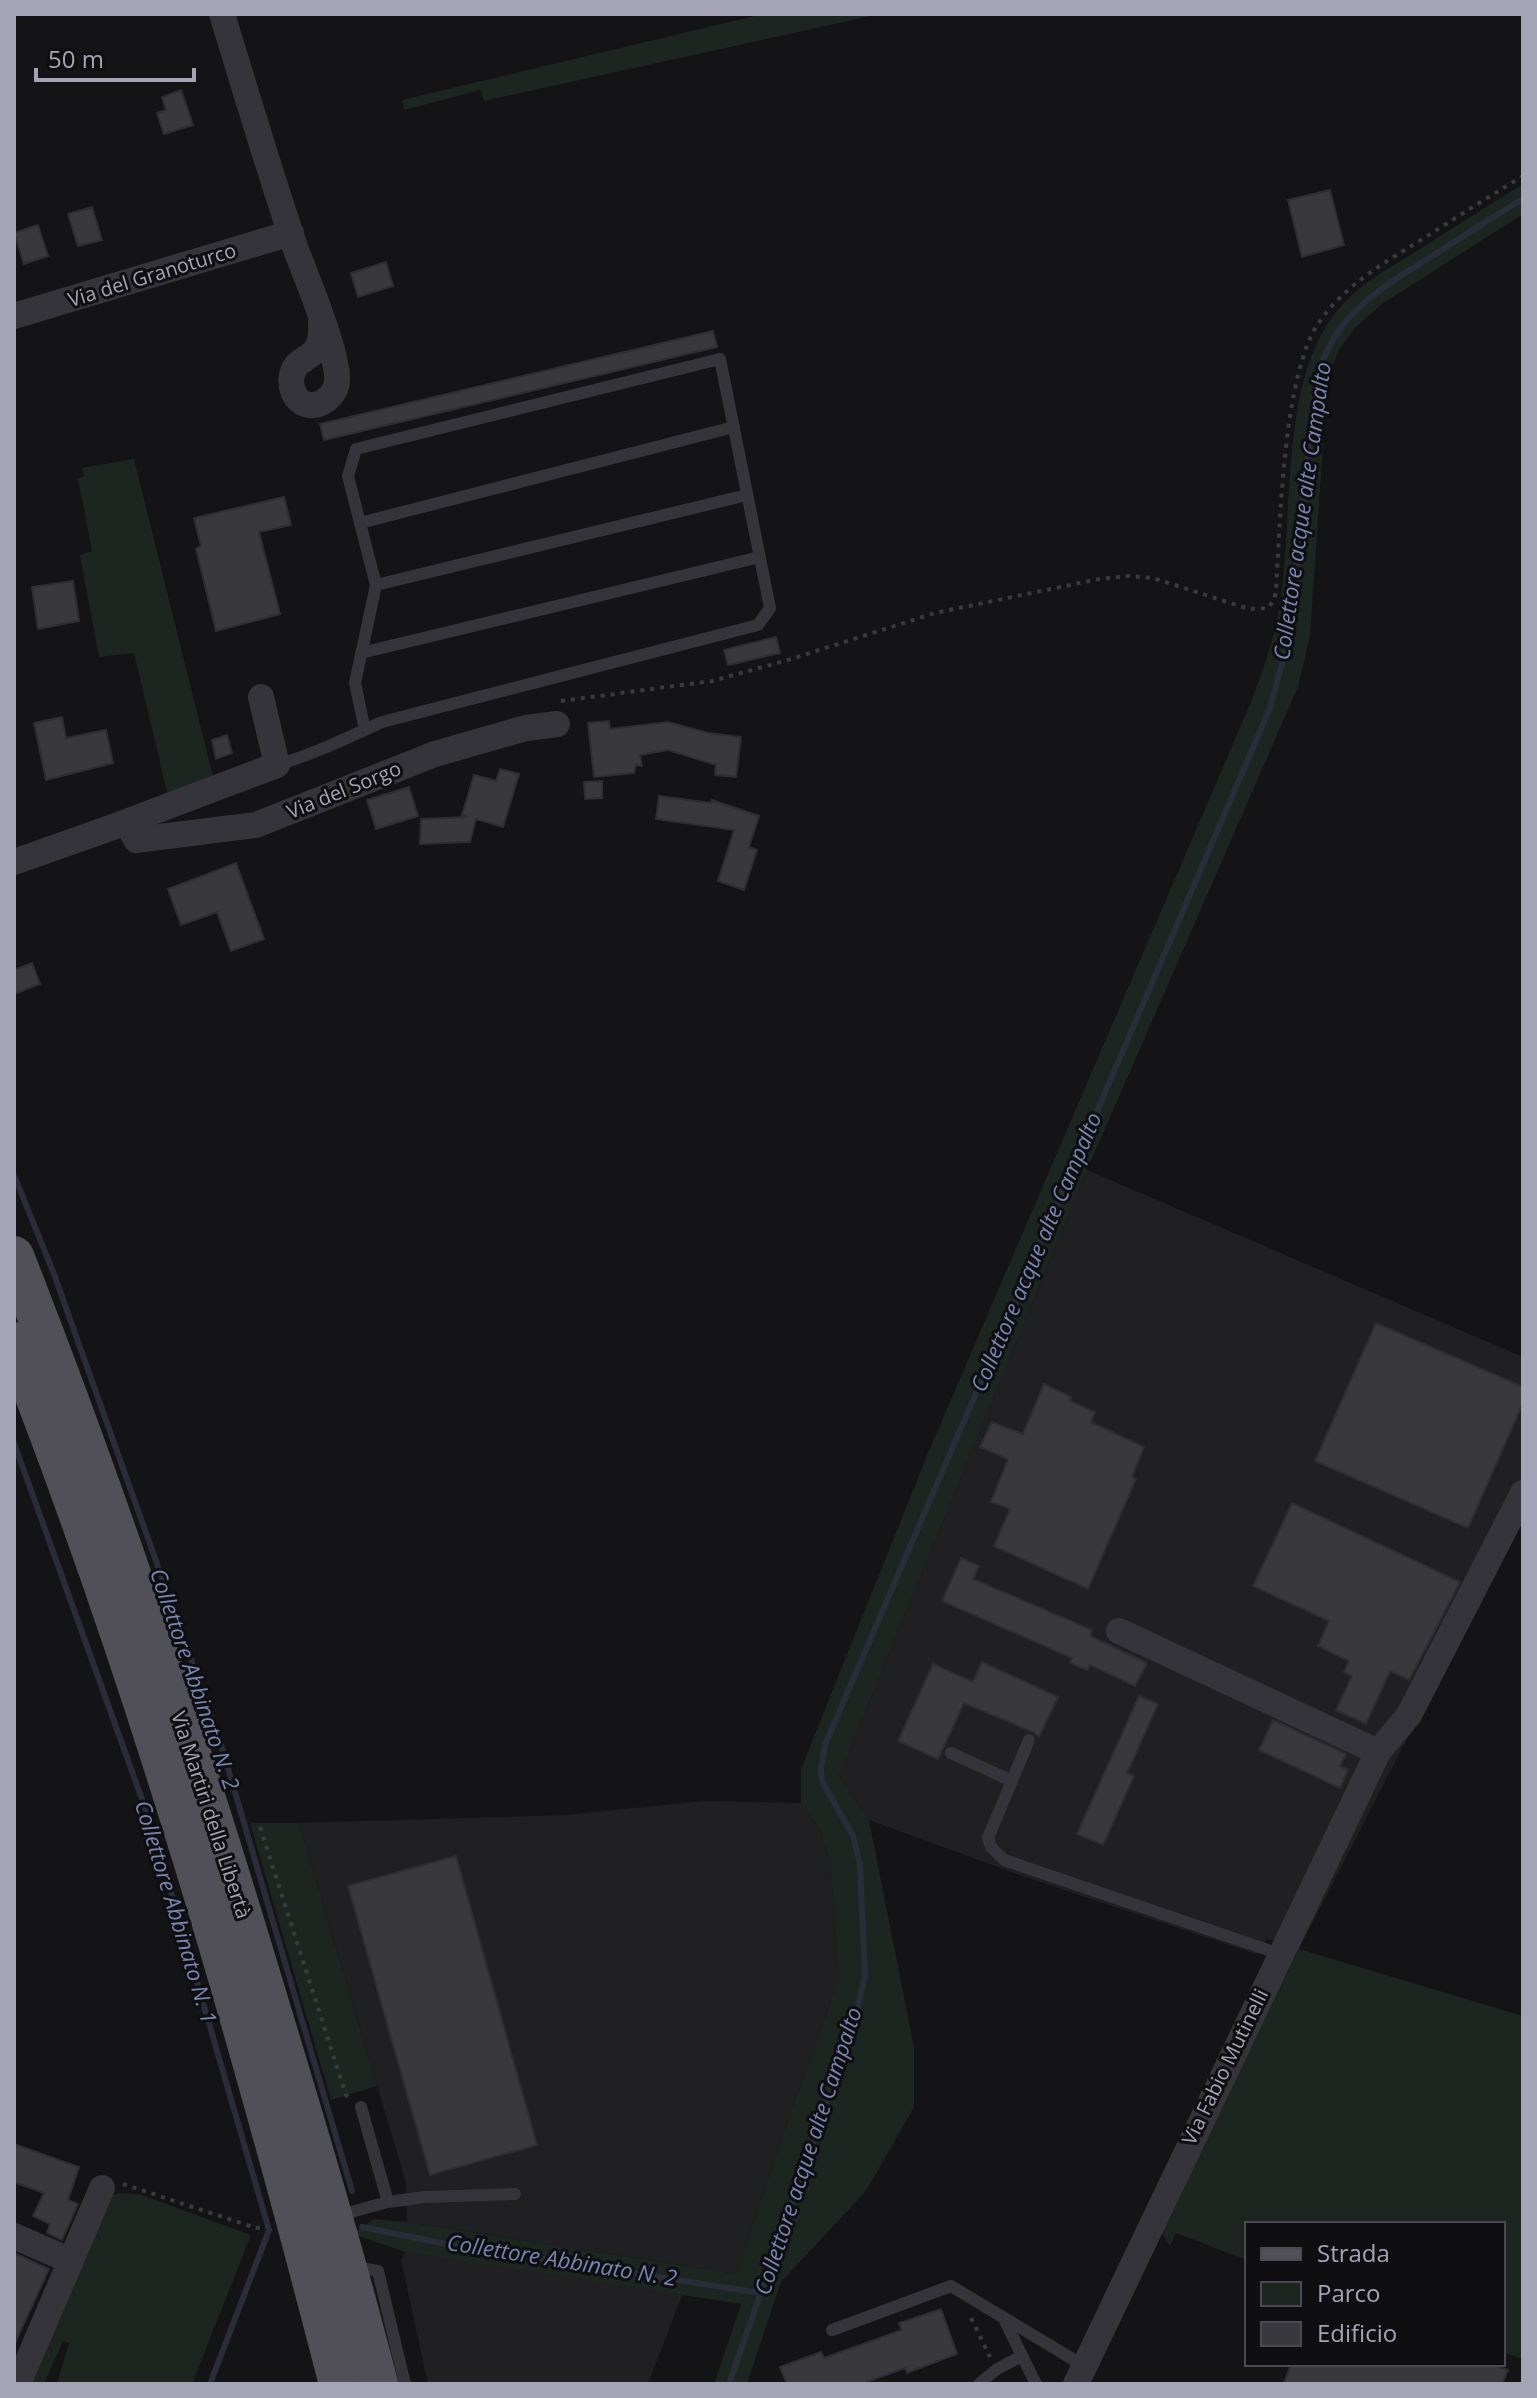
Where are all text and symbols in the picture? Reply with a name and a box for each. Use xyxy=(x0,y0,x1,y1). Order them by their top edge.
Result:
scale bar xyxy=(36,32,194,82)
text: 50 m xyxy=(48,42,104,75)
street label: Via del Granoturco xyxy=(65,236,239,313)
water label: Collettore acque alte Campalto xyxy=(1265,360,1337,662)
street label: Via del Sorgo xyxy=(283,754,405,825)
water label: Collettore acque alte Campalto xyxy=(962,1107,1108,1396)
water label: Collettore Abbinato N. 2 xyxy=(144,1564,248,1793)
street label: Via Martiri della Libertà xyxy=(165,1708,258,1922)
water label: Collettore Abbinato N. 1 xyxy=(129,1796,225,2027)
street label: Via Fabio Mutinelli xyxy=(1175,1984,1274,2149)
water label: Collettore acque alte Campalto xyxy=(746,2003,868,2298)
legend xyxy=(1245,2222,1505,2366)
water label: Collettore Abbinato N. 2 xyxy=(445,2226,679,2292)
text: Strada xyxy=(1317,2236,1390,2269)
text: Parco xyxy=(1317,2276,1381,2309)
text: Edificio xyxy=(1317,2316,1397,2349)

